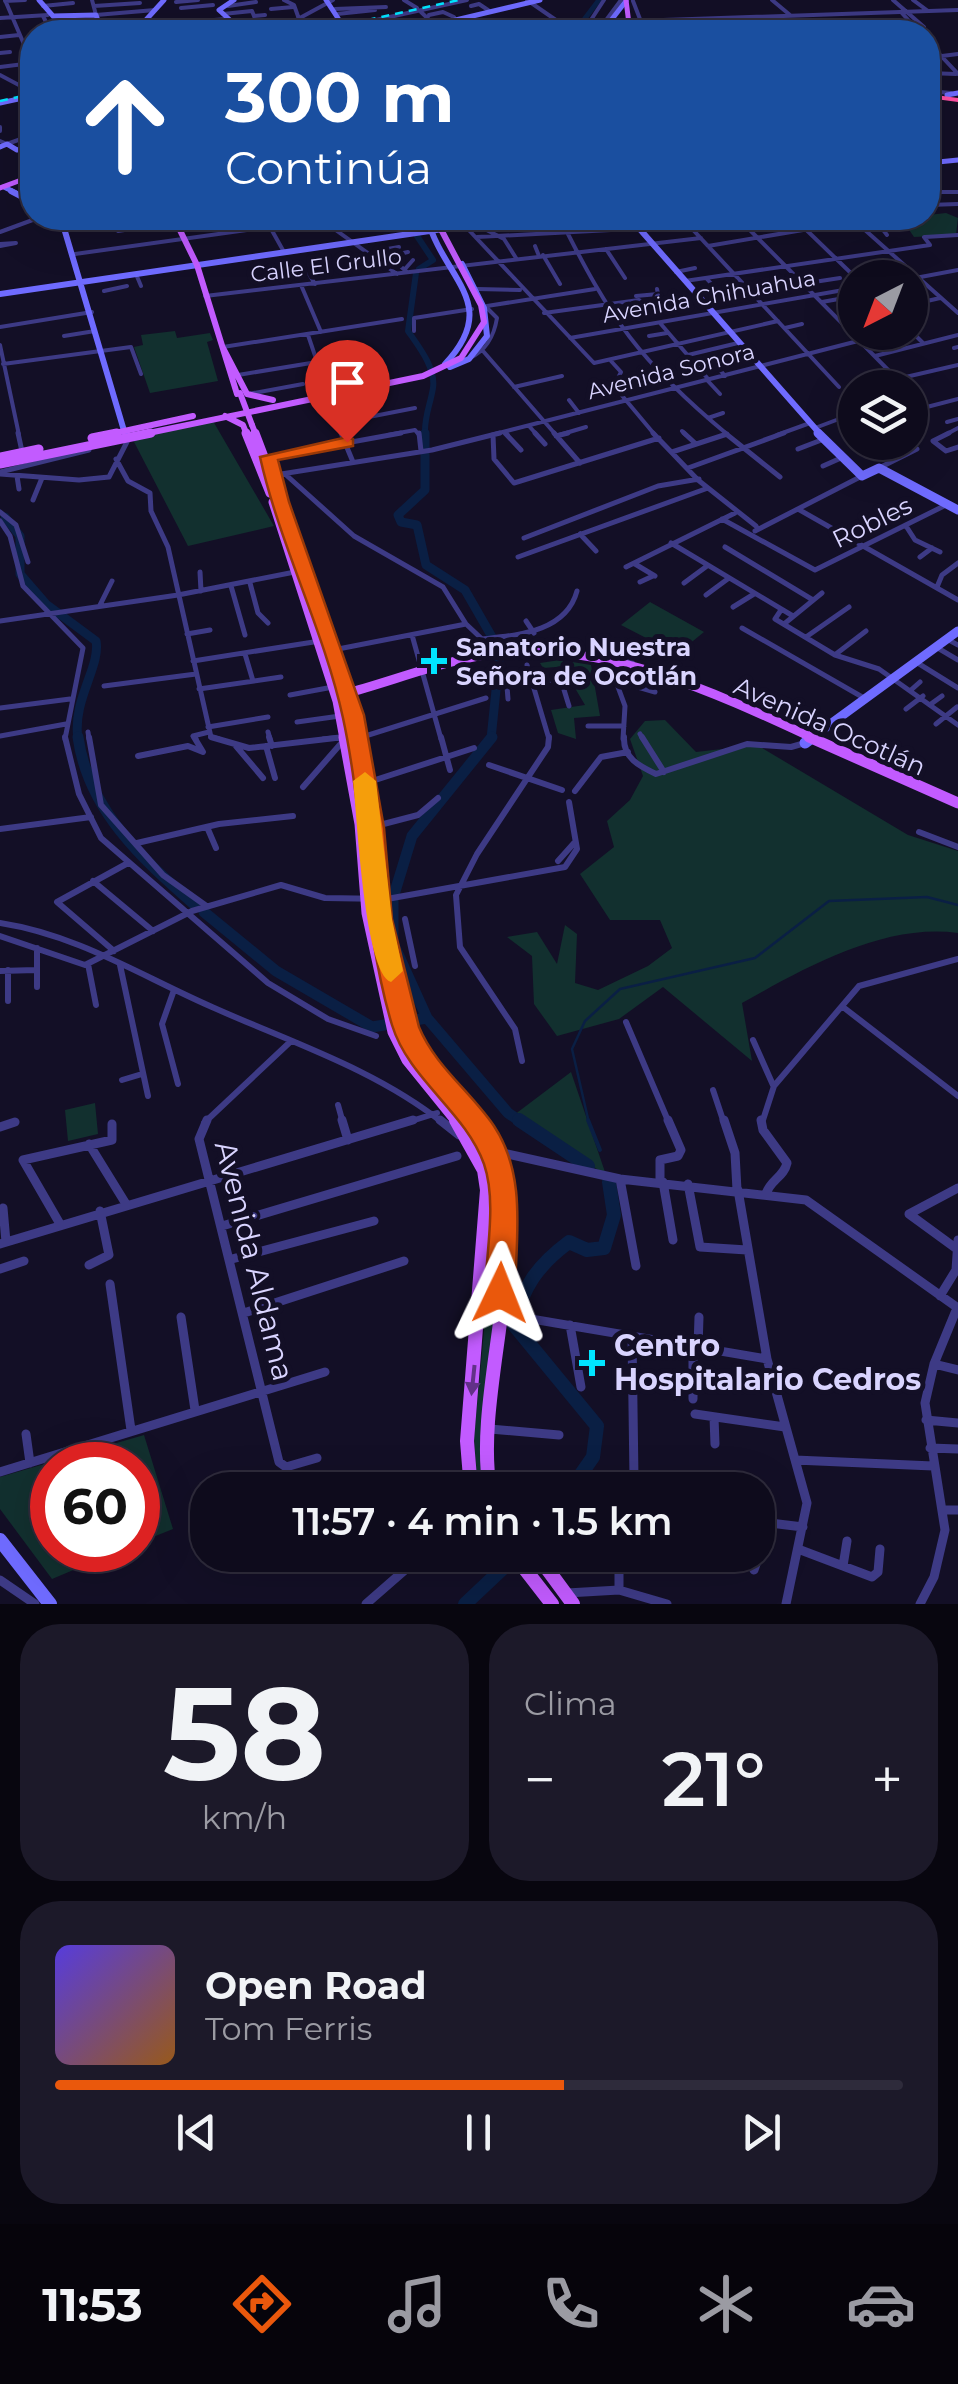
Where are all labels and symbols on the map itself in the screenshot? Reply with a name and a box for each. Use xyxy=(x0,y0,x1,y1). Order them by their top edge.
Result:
street label: Calle El Grullo xyxy=(249,243,403,288)
north arrow xyxy=(838,260,928,350)
street label: Avenida Chihuahua xyxy=(600,264,818,329)
street label: Avenida Sonora xyxy=(585,338,758,405)
pin xyxy=(305,340,390,443)
street label: Robles xyxy=(827,490,917,554)
place label: Sanatorio Nuestra Señora de Ocotlán xyxy=(456,632,697,691)
marker: Sanatorio Nuestra Señora de Ocotlán xyxy=(421,648,447,674)
street label: Avenida Ocotlán xyxy=(730,670,930,782)
street label: Avenida Aldama xyxy=(207,1137,302,1385)
position arrow xyxy=(448,1241,552,1345)
place label: Centro Hospitalario Cedros xyxy=(614,1327,921,1398)
marker: Centro Hospitalario Cedros xyxy=(579,1350,605,1376)
one-way arrow xyxy=(465,1365,481,1396)
speed limit sign: 60 xyxy=(30,1442,160,1572)

